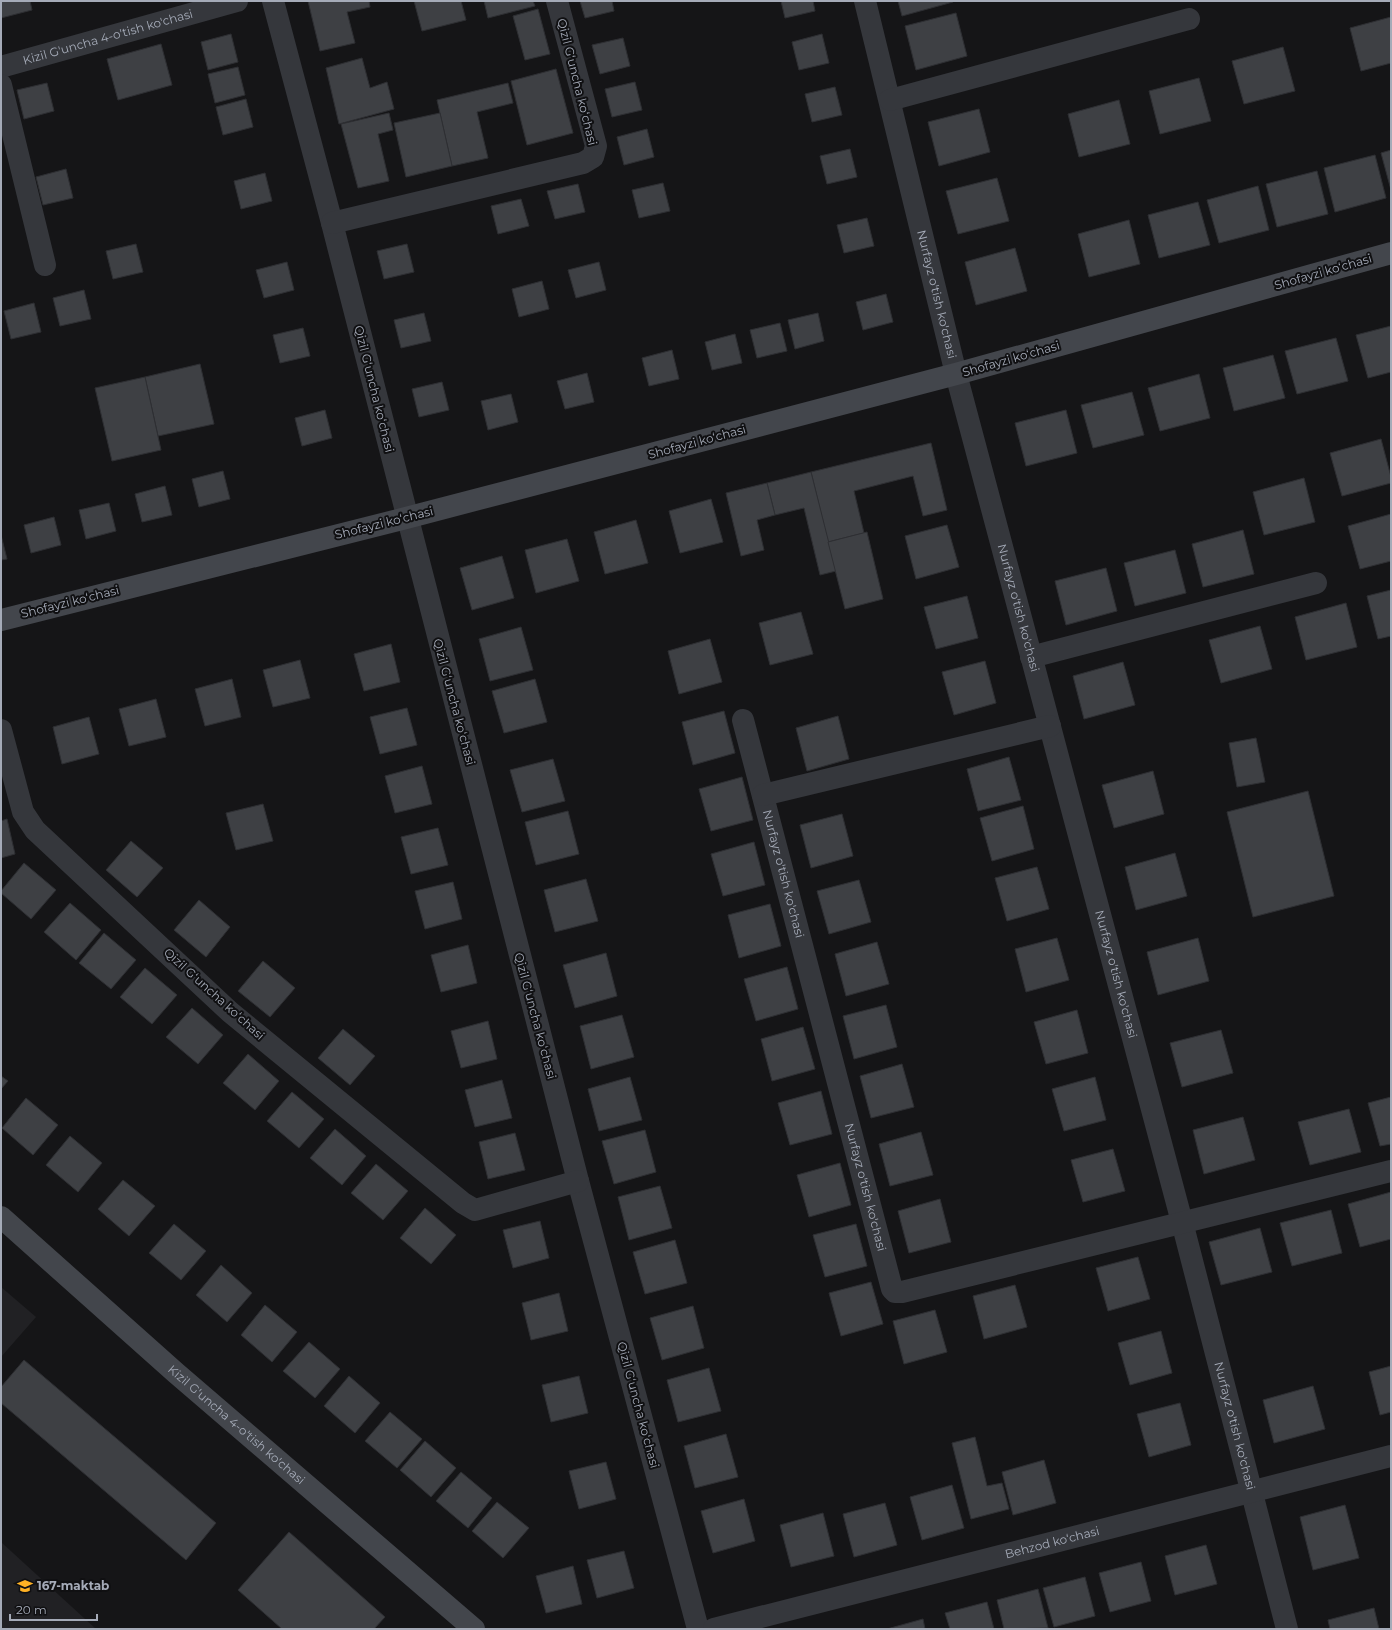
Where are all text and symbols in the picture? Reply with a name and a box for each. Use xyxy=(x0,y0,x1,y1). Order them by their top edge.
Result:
street label: Kizil G'uncha 4-o'tish ko'chasi xyxy=(21,6,194,68)
street label: Qizil Gʻuncha koʻchasi xyxy=(554,17,601,147)
street label: Nurfayz o'tish ko'chasi xyxy=(914,229,960,360)
street label: Shofayzi koʻchasi xyxy=(1272,250,1373,293)
street label: Qizil Gʻuncha koʻchasi xyxy=(351,324,398,454)
street label: Shofayzi koʻchasi xyxy=(960,337,1061,380)
street label: Shofayzi koʻchasi xyxy=(646,421,747,462)
street label: Shofayzi koʻchasi xyxy=(333,503,435,542)
street label: Nurfayz o'tish ko'chasi xyxy=(995,542,1043,673)
street label: Shofayzi koʻchasi xyxy=(19,582,121,621)
street label: Qizil Gʻuncha koʻchasi xyxy=(430,637,479,767)
street label: Nurfayz o'tish ko'chasi xyxy=(760,808,808,939)
street label: Nurfayz o'tish ko'chasi xyxy=(1092,908,1141,1040)
street label: Qizil Gʻuncha koʻchasi xyxy=(161,944,268,1043)
street label: Qizil Gʻuncha koʻchasi xyxy=(511,951,560,1081)
street label: Nurfayz o'tish ko'chasi xyxy=(842,1122,890,1253)
street label: Qizil Gʻuncha koʻchasi xyxy=(614,1340,663,1470)
street label: Nurfayz o'tish ko'chasi xyxy=(1211,1360,1259,1491)
street label: Kizil G'uncha 4-o'tish ko'chasi xyxy=(165,1361,308,1487)
street label: Behzod ko‘chasi xyxy=(1003,1523,1101,1561)
school or university icon: 167-maktab xyxy=(16,1577,34,1595)
place label: 167-maktab xyxy=(37,1578,109,1593)
scale bar xyxy=(10,1596,97,1622)
text: 20 m xyxy=(16,1602,47,1617)

